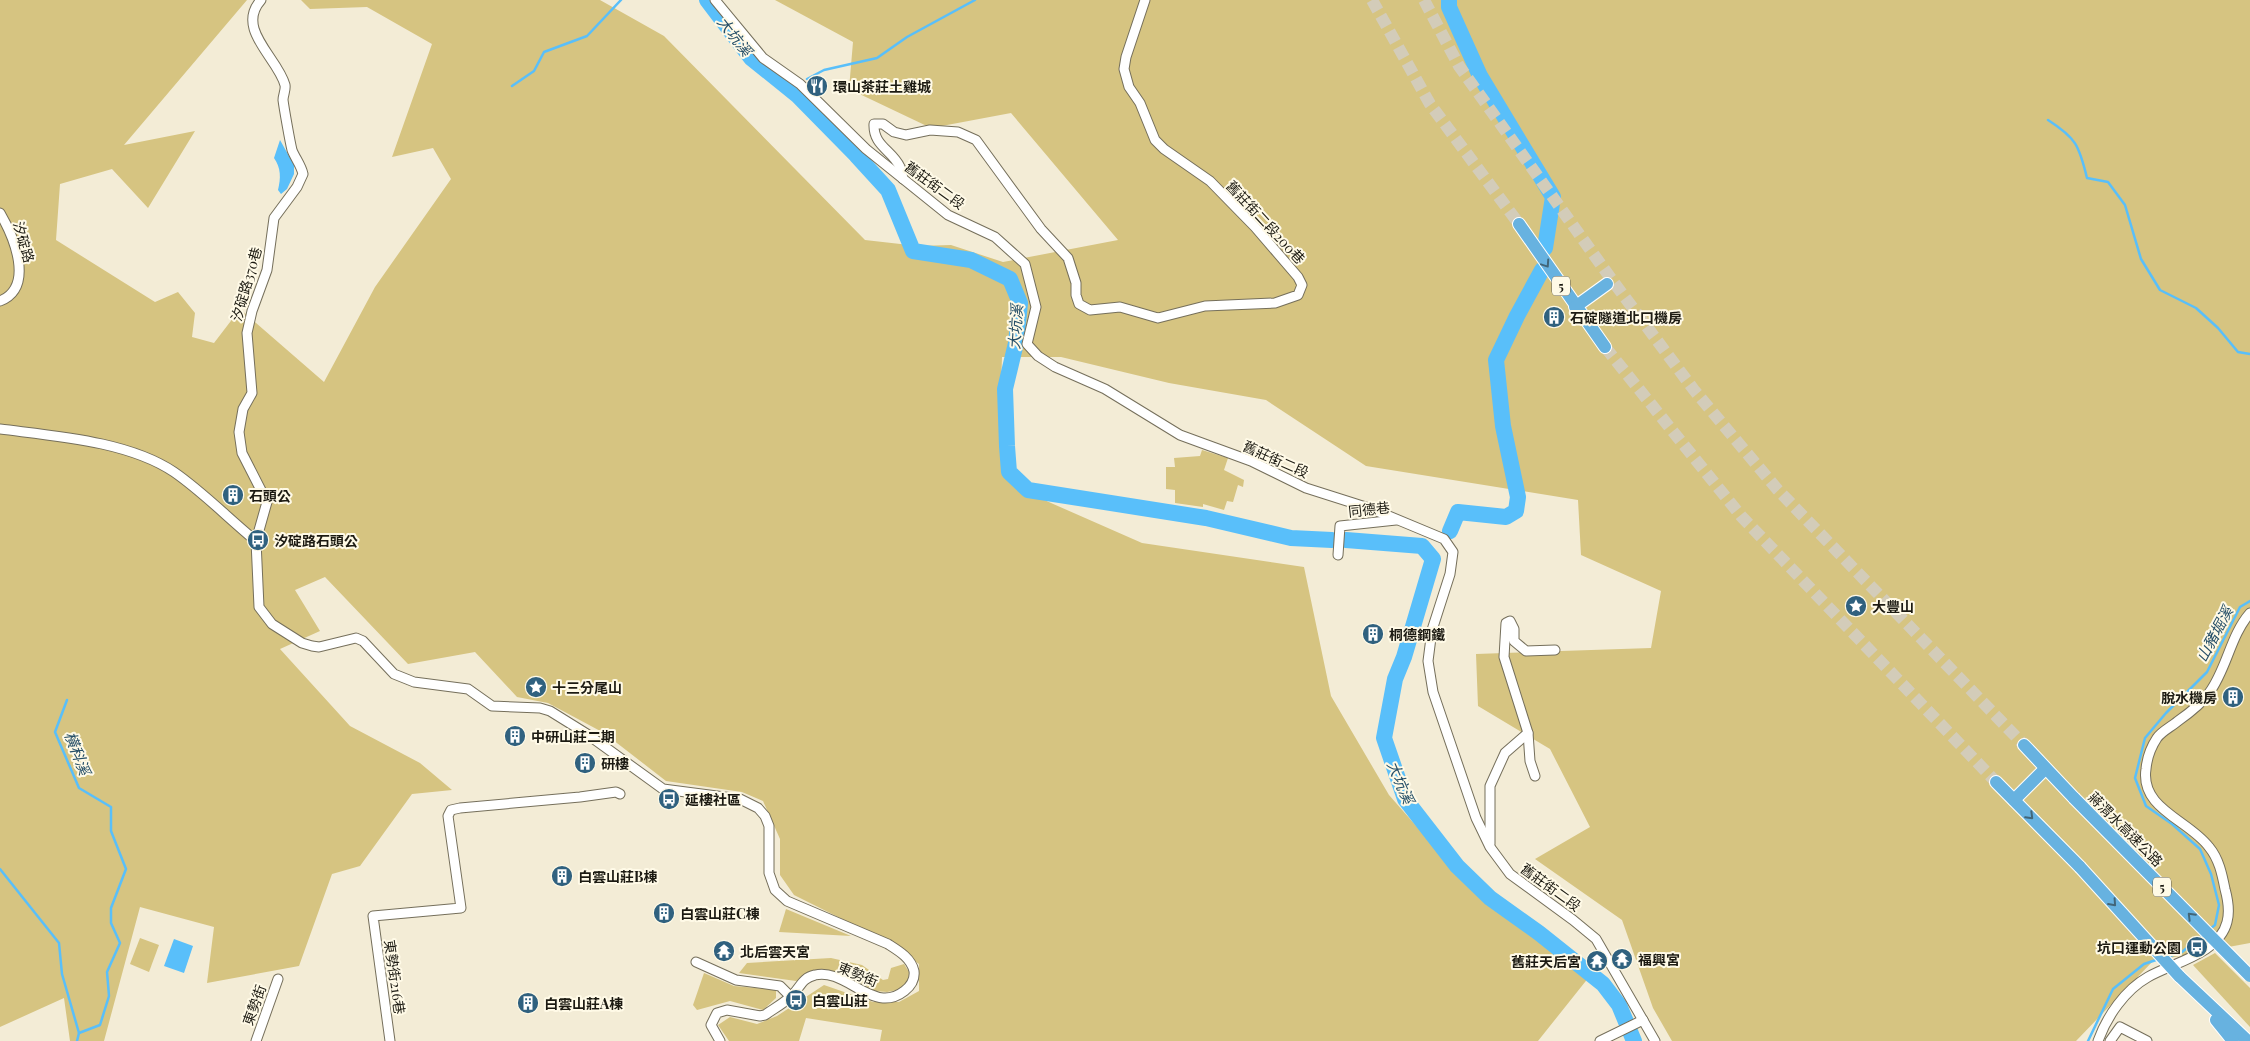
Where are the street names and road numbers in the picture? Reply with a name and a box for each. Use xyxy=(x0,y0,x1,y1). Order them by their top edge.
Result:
street label: 舊莊街二段 xyxy=(901,157,969,213)
street label: 舊莊街二段200巷 xyxy=(1222,176,1310,268)
street label: 汐碇路 xyxy=(9,219,39,265)
street label: 汐碇路370巷 xyxy=(226,245,266,323)
road number: 5 xyxy=(1552,276,1570,296)
street label: 舊莊街二段 xyxy=(1240,436,1312,482)
street label: 同德巷 xyxy=(1347,497,1391,521)
street label: 蔣渭水高速公路 xyxy=(2085,788,2167,870)
street label: 舊莊街二段 xyxy=(1517,859,1585,915)
road number: 5 xyxy=(2153,878,2171,896)
street label: 東勢街216巷 xyxy=(380,938,410,1016)
street label: 東勢街 xyxy=(835,957,881,991)
street label: 東勢街 xyxy=(238,982,270,1028)

